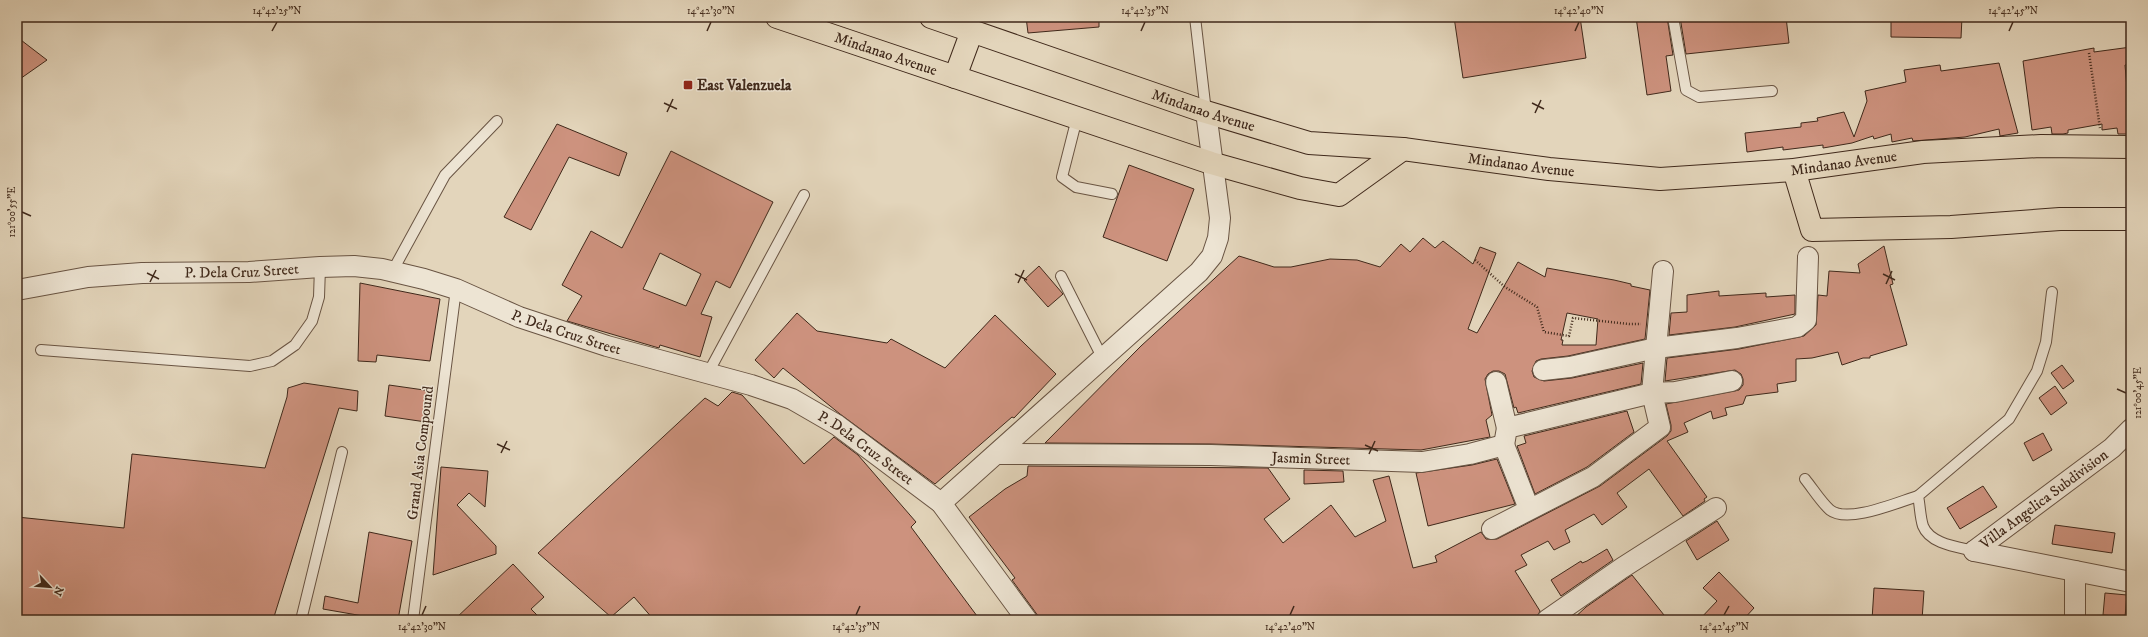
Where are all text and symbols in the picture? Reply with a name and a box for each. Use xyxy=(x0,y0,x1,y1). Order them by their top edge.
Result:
text: 14°42'25"N xyxy=(253,5,301,17)
text: 14°42'30"N xyxy=(687,5,735,17)
text: 14°42'35"N xyxy=(1121,5,1169,17)
text: 14°42'40"N xyxy=(1554,5,1604,17)
text: 14°42'45"N xyxy=(1988,5,2038,17)
street label: Mindanao Avenue xyxy=(832,28,940,80)
place label: East Valenzuela xyxy=(697,76,792,95)
marker: East Valenzuela xyxy=(682,79,694,91)
street label: Mindanao Avenue xyxy=(1149,85,1257,136)
street label: Mindanao Avenue xyxy=(1789,147,1898,180)
street label: Mindanao Avenue xyxy=(1467,149,1575,181)
text: 121°00'55"E xyxy=(6,187,18,237)
street label: P. Dela Cruz Street xyxy=(184,260,300,283)
street label: P. Dela Cruz Street xyxy=(508,306,623,359)
text: 121°00'45"E xyxy=(2132,367,2144,419)
street label: Grand Asia Compound xyxy=(403,384,438,521)
street label: P. Dela Cruz Street xyxy=(814,407,917,489)
street label: Villa Angelica Subdivision xyxy=(1975,445,2112,554)
street label: Jasmin Street xyxy=(1269,448,1351,470)
north arrow xyxy=(30,567,70,607)
text: N xyxy=(50,584,66,598)
text: 14°42'30"N xyxy=(398,621,446,633)
text: 14°42'35"N xyxy=(832,621,880,633)
text: 14°42'40"N xyxy=(1265,621,1315,633)
text: 14°42'45"N xyxy=(1699,621,1749,633)

